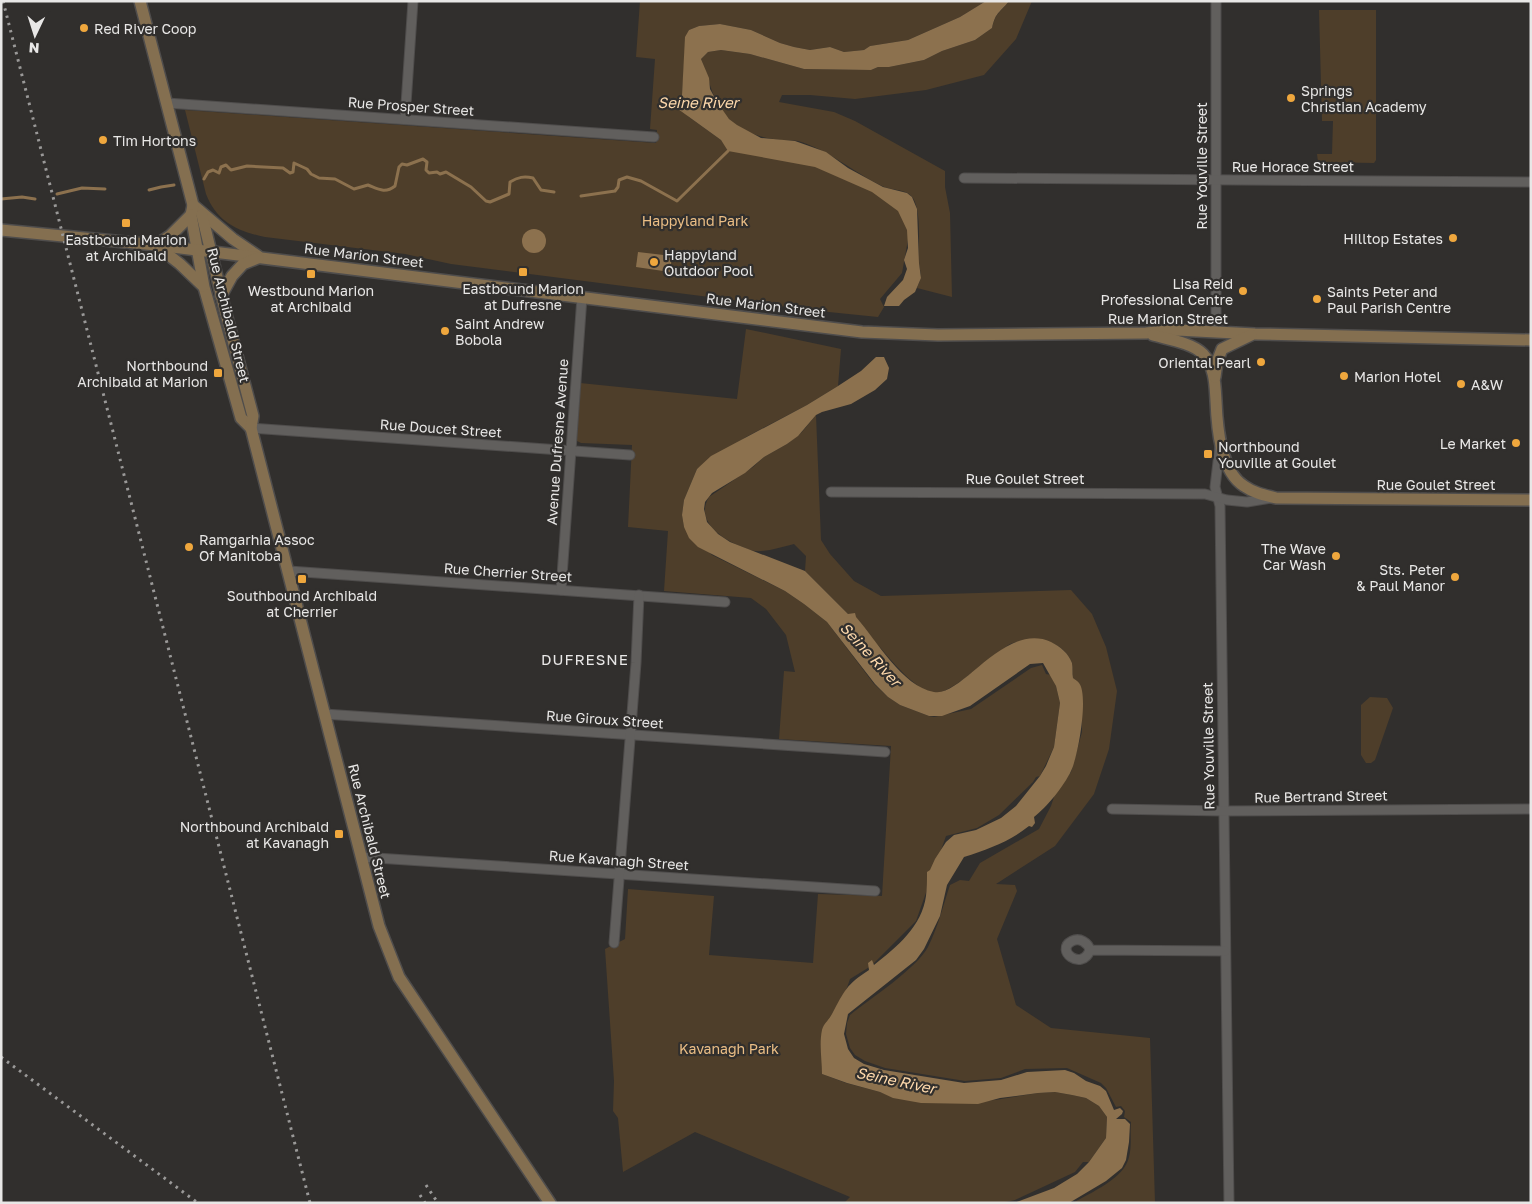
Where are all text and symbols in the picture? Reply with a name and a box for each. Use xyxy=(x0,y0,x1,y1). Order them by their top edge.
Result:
north arrow xyxy=(10,10,60,60)
place label: Red River Coop xyxy=(94,20,196,37)
marker: Red River Coop xyxy=(78,22,90,34)
text: N xyxy=(28,40,40,57)
place label: Springs Christian Academy xyxy=(1301,82,1427,115)
marker: Springs Christian Academy xyxy=(1285,92,1297,104)
street label: Rue Prosper Street xyxy=(347,93,475,119)
water label: Seine River xyxy=(658,93,741,111)
street label: Rue Youville Street xyxy=(1193,102,1210,230)
place label: Tim Hortons xyxy=(113,132,196,149)
marker: Tim Hortons xyxy=(97,134,109,146)
street label: Rue Horace Street xyxy=(1232,158,1354,175)
park label: Happyland Park xyxy=(642,212,748,229)
marker: Eastbound Marion at Archibald xyxy=(120,217,132,229)
place label: Hilltop Estates xyxy=(1343,230,1443,247)
place label: Eastbound Marion at Archibald xyxy=(65,231,187,264)
marker: Hilltop Estates xyxy=(1447,232,1459,244)
street label: Rue Marion Street xyxy=(303,239,425,271)
street label: Rue Archibald Street xyxy=(204,246,254,384)
place label: Happyland Outdoor Pool xyxy=(664,246,753,279)
marker: Happyland Outdoor Pool xyxy=(648,256,660,268)
marker: Eastbound Marion at Dufresne xyxy=(517,266,529,278)
marker: Westbound Marion at Archibald xyxy=(305,268,317,280)
place label: Lisa Reid Professional Centre xyxy=(1101,275,1233,308)
place label: Eastbound Marion at Dufresne xyxy=(462,280,584,313)
place label: Westbound Marion at Archibald xyxy=(248,282,374,315)
place label: Saints Peter and Paul Parish Centre xyxy=(1327,283,1451,316)
marker: Lisa Reid Professional Centre xyxy=(1237,285,1249,297)
street label: Rue Marion Street xyxy=(705,289,827,321)
marker: Saints Peter and Paul Parish Centre xyxy=(1311,293,1323,305)
street label: Rue Marion Street xyxy=(1108,310,1228,327)
place label: Saint Andrew Bobola xyxy=(455,315,544,348)
marker: Saint Andrew Bobola xyxy=(439,325,451,337)
place label: Oriental Pearl xyxy=(1158,354,1251,371)
marker: Oriental Pearl xyxy=(1255,356,1267,368)
place label: Northbound Archibald at Marion xyxy=(77,357,208,390)
street label: Avenue Dufresne Avenue xyxy=(543,358,571,526)
marker: Northbound Archibald at Marion xyxy=(212,367,224,379)
place label: Marion Hotel xyxy=(1354,368,1441,385)
marker: Marion Hotel xyxy=(1338,370,1350,382)
place label: A&W xyxy=(1471,376,1504,393)
marker: A&W xyxy=(1455,378,1467,390)
street label: Rue Doucet Street xyxy=(379,415,503,441)
place label: Le Market xyxy=(1440,435,1506,452)
marker: Le Market xyxy=(1510,437,1522,449)
place label: Northbound Youville at Goulet xyxy=(1218,438,1336,471)
marker: Northbound Youville at Goulet xyxy=(1202,448,1214,460)
street label: Rue Goulet Street xyxy=(965,470,1085,487)
street label: Rue Goulet Street xyxy=(1376,476,1496,493)
place label: Ramgarhia Assoc Of Manitoba xyxy=(199,531,315,564)
place label: The Wave Car Wash xyxy=(1261,540,1326,573)
marker: Ramgarhia Assoc Of Manitoba xyxy=(183,541,195,553)
marker: The Wave Car Wash xyxy=(1330,550,1342,562)
street label: Rue Cherrier Street xyxy=(443,559,573,585)
place label: Sts. Peter & Paul Manor xyxy=(1356,561,1446,594)
marker: Sts. Peter & Paul Manor xyxy=(1449,571,1461,583)
marker: Southbound Archibald at Cherrier xyxy=(296,573,308,585)
place label: Southbound Archibald at Cherrier xyxy=(227,587,377,620)
water label: Seine River xyxy=(837,618,907,691)
district label: DUFRESNE xyxy=(541,650,629,668)
street label: Rue Youville Street xyxy=(1198,682,1218,810)
street label: Rue Giroux Street xyxy=(546,706,664,732)
street label: Rue Archibald Street xyxy=(345,762,395,900)
street label: Rue Bertrand Street xyxy=(1254,786,1388,806)
place label: Northbound Archibald at Kavanagh xyxy=(180,818,329,851)
marker: Northbound Archibald at Kavanagh xyxy=(333,828,345,840)
street label: Rue Kavanagh Street xyxy=(548,847,690,873)
park label: Kavanagh Park xyxy=(679,1040,779,1057)
water label: Seine River xyxy=(855,1063,940,1098)

